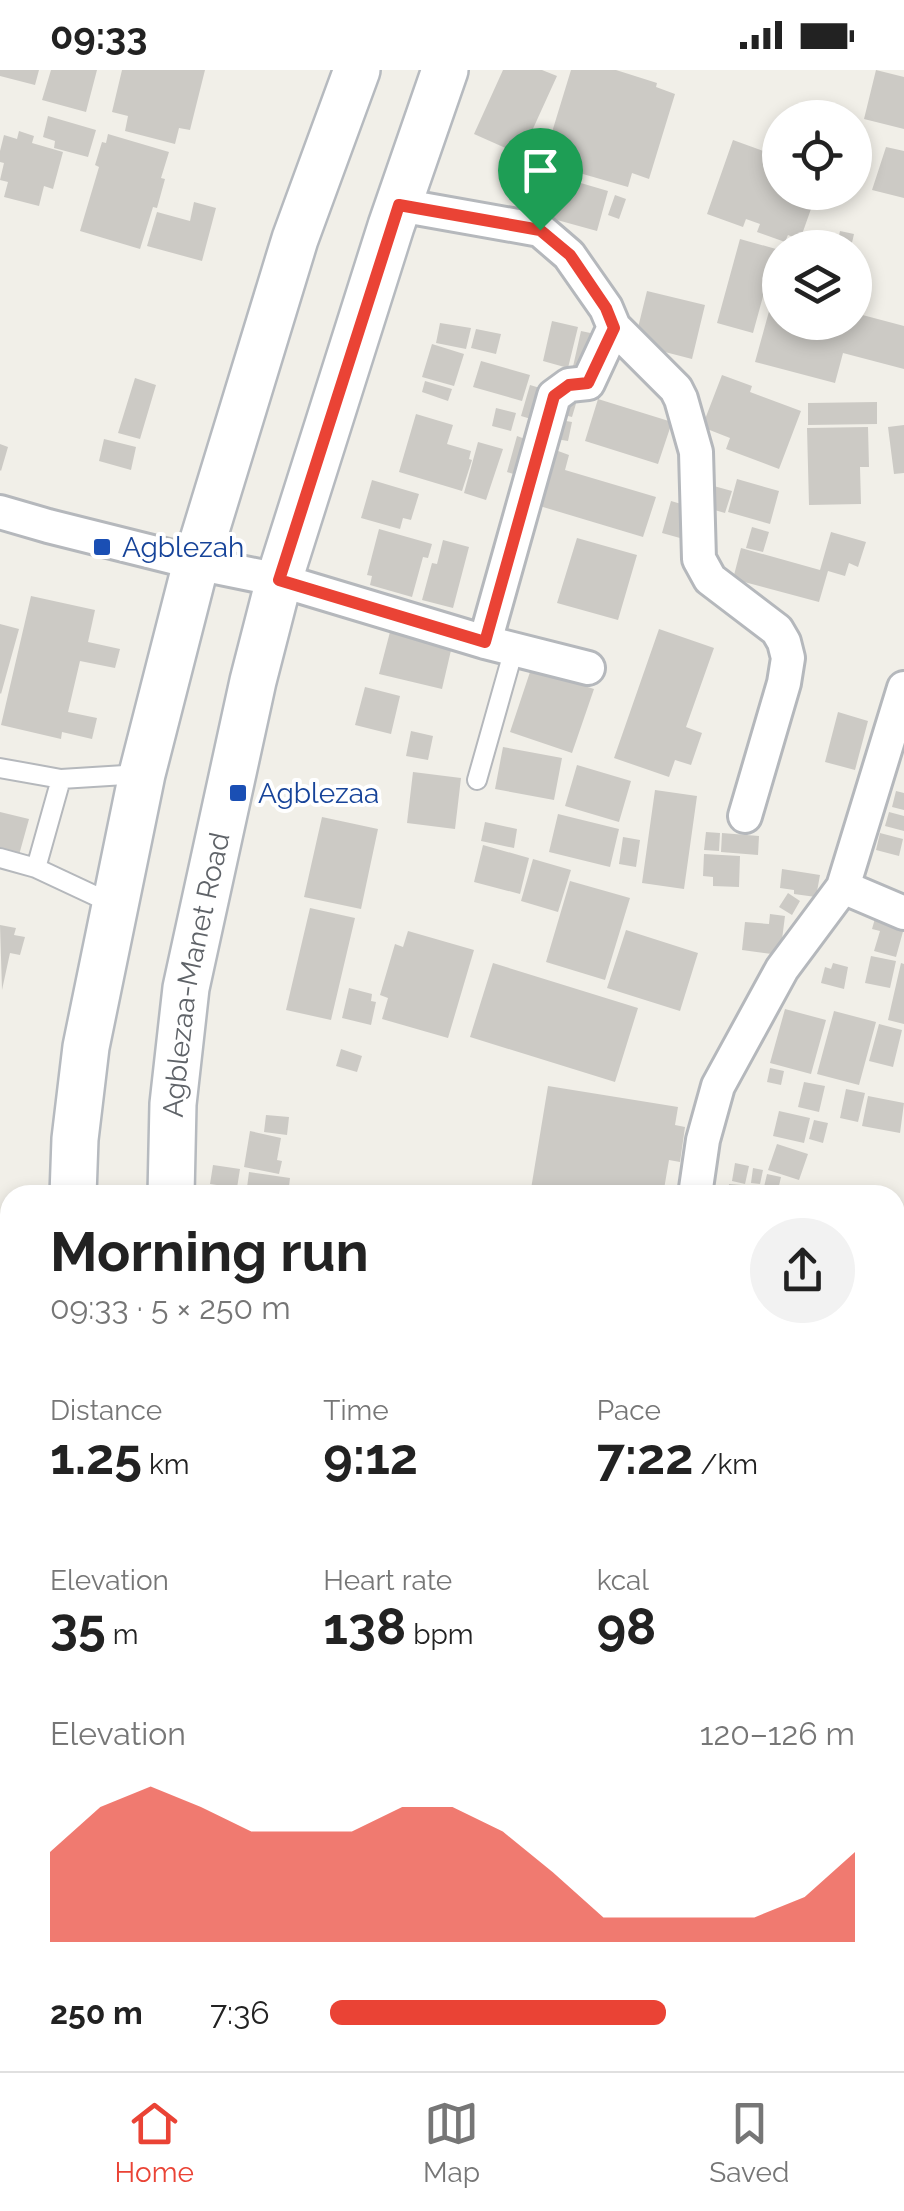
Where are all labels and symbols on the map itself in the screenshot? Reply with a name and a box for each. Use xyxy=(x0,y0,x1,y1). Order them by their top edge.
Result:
pin xyxy=(498,128,583,231)
place label: Agblezah xyxy=(122,531,244,564)
marker: Agblezah xyxy=(91,536,113,558)
place label: Agblezaa xyxy=(258,777,379,810)
marker: Agblezaa xyxy=(227,782,249,804)
street label: Agblezaa-Manet Road xyxy=(156,829,236,1118)

